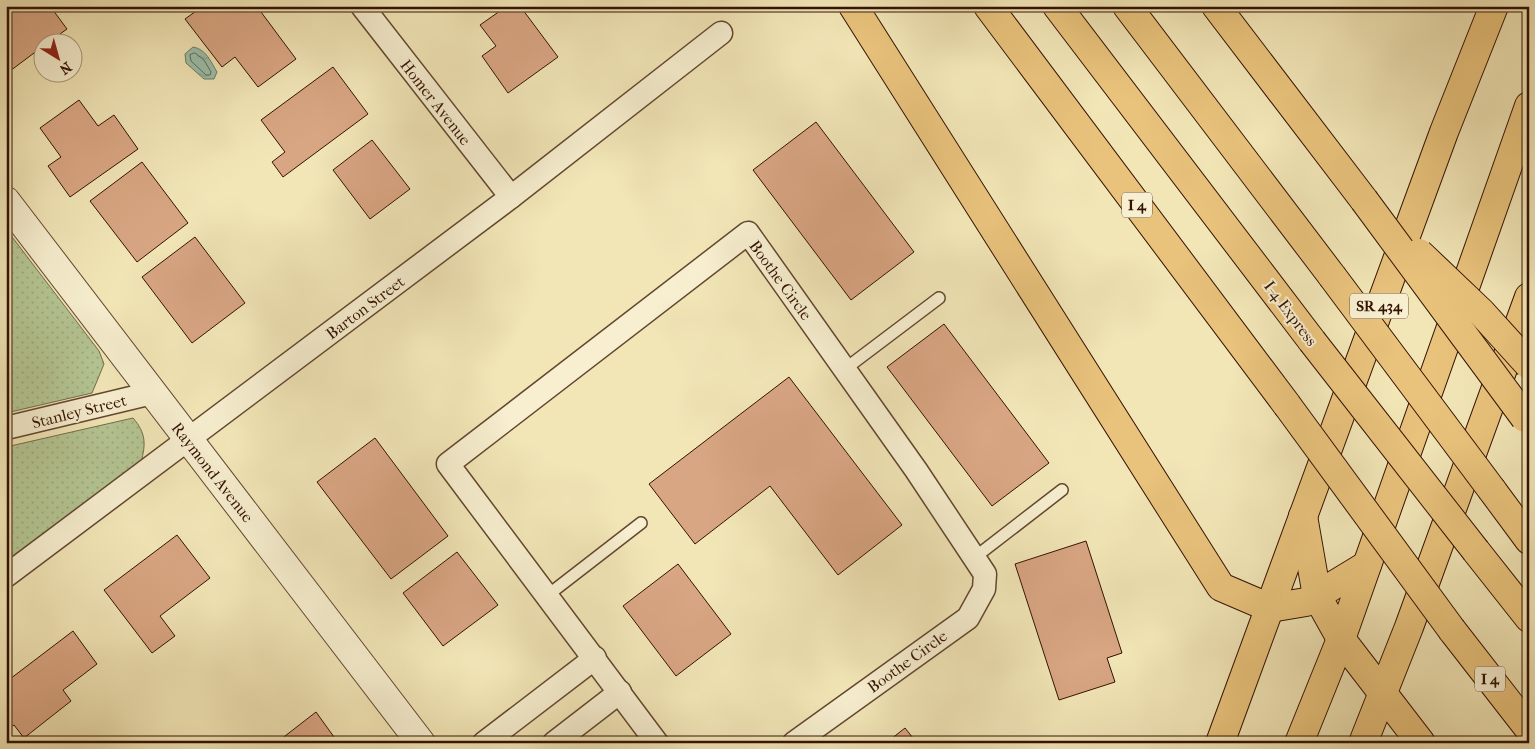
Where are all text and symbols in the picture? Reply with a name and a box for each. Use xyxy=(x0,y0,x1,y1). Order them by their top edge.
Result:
north arrow xyxy=(32,32,82,82)
street label: Homer Avenue xyxy=(396,56,475,149)
text: N xyxy=(56,58,75,78)
road number: I 4 xyxy=(1122,192,1152,218)
street label: Boothe Circle xyxy=(745,237,816,324)
street label: Barton Street xyxy=(322,272,409,343)
street label: I-4 Express xyxy=(1260,277,1321,350)
road number: SR 434 xyxy=(1350,294,1408,318)
street label: Stanley Street xyxy=(30,390,129,432)
street label: Raymond Avenue xyxy=(168,419,258,526)
street label: Boothe Circle xyxy=(864,626,951,697)
road number: I 4 xyxy=(1475,666,1505,692)

